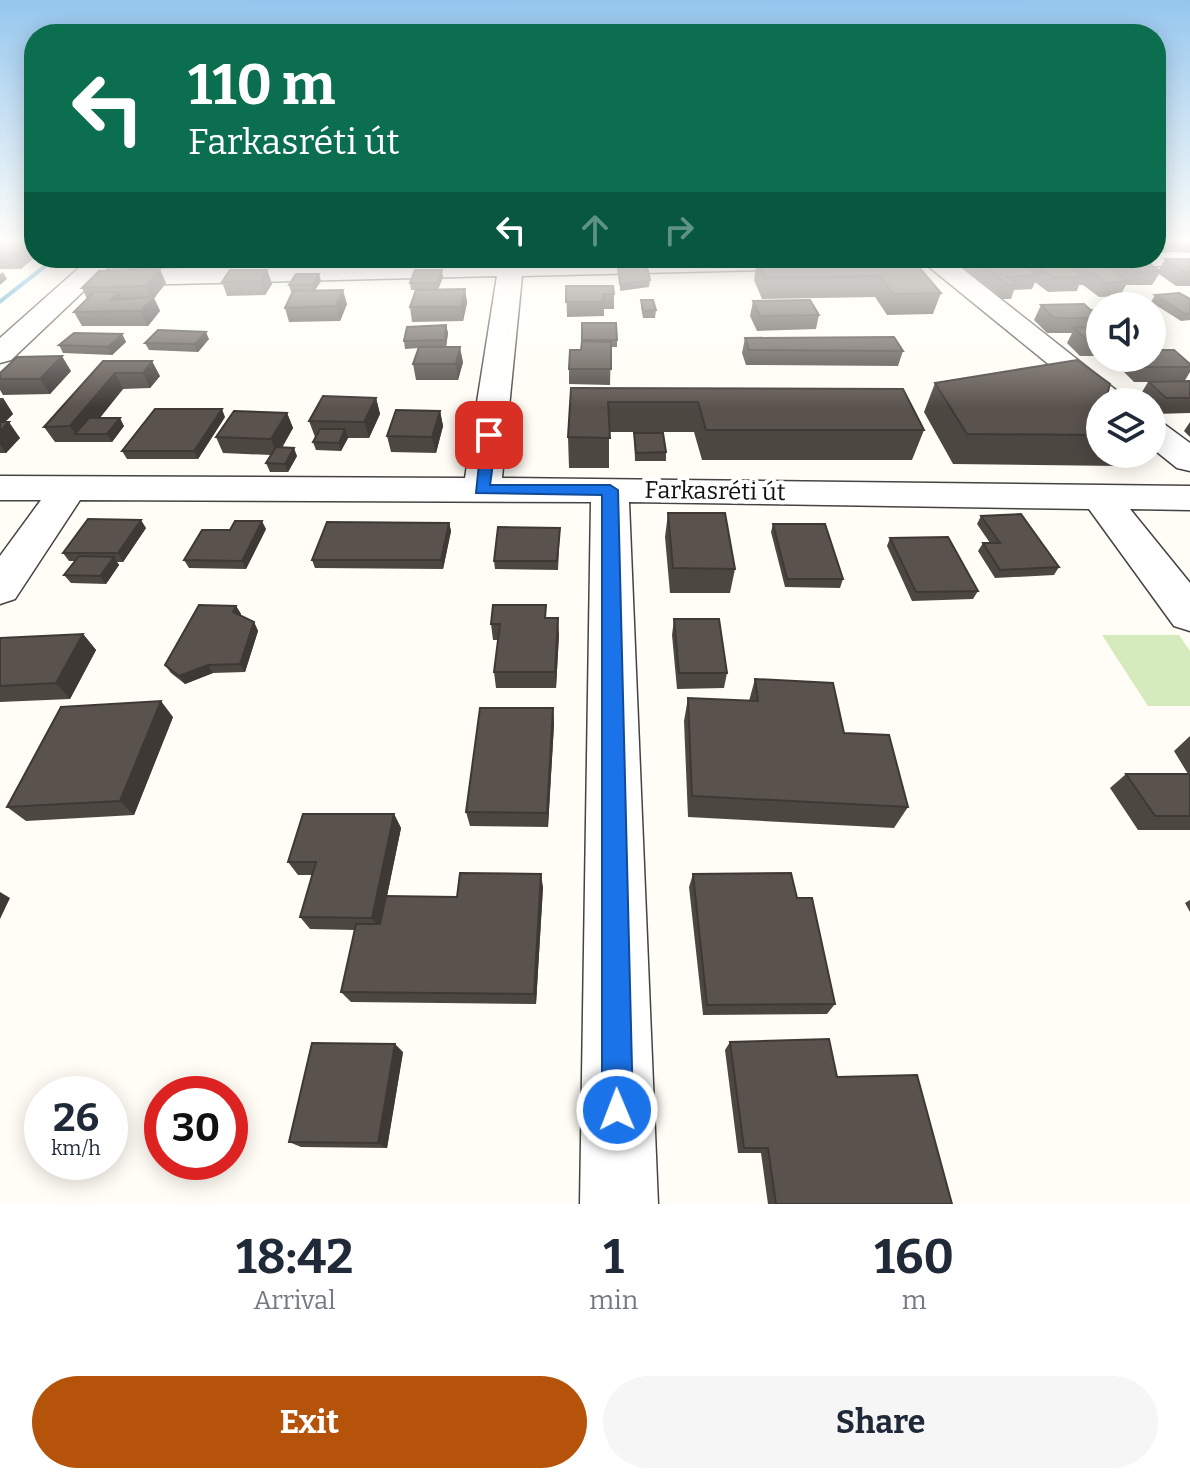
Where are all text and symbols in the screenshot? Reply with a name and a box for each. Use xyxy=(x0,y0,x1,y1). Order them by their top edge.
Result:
text: 110 m xyxy=(188,52,335,119)
icon: left xyxy=(56,56,160,160)
text: Farkasréti út xyxy=(188,120,400,164)
icon: left xyxy=(489,208,533,252)
icon: ahead xyxy=(573,208,617,252)
icon: right xyxy=(657,208,701,252)
map controls xyxy=(1086,292,1166,468)
button: sound xyxy=(1086,292,1166,372)
button: layers xyxy=(1086,388,1166,468)
pin xyxy=(455,401,523,469)
icon: arrive xyxy=(467,413,511,457)
street label: Farkasréti út xyxy=(644,476,786,506)
position arrow xyxy=(575,1068,659,1152)
speed limit sign: 30 xyxy=(144,1076,248,1180)
text: 26 xyxy=(53,1094,99,1142)
text: km/h xyxy=(51,1136,101,1160)
text: 18:42 xyxy=(236,1228,353,1286)
text: 1 xyxy=(603,1228,624,1286)
text: 160 xyxy=(874,1228,954,1286)
text: Arrival xyxy=(253,1285,336,1316)
text: min xyxy=(589,1285,638,1316)
text: m xyxy=(902,1285,927,1316)
button: Exit xyxy=(32,1376,587,1468)
button: Share xyxy=(603,1376,1158,1468)

